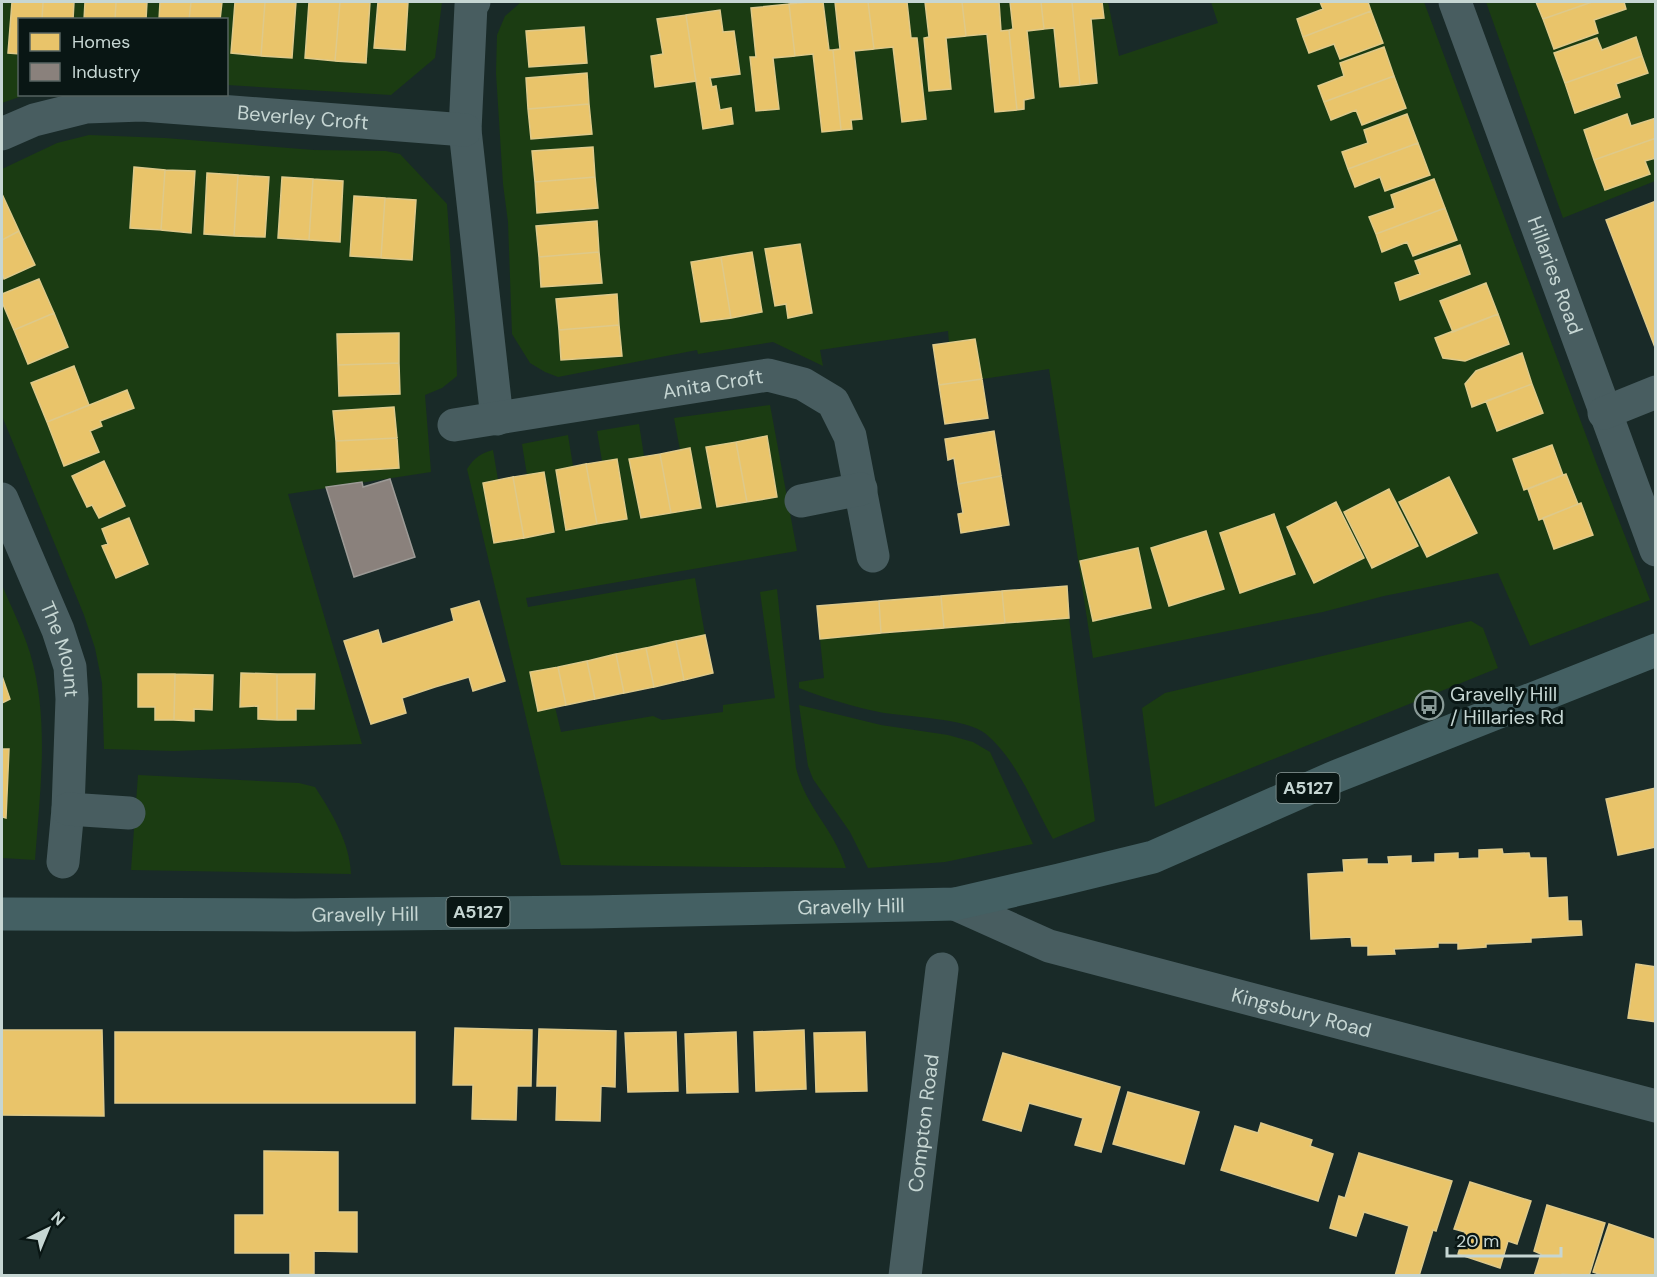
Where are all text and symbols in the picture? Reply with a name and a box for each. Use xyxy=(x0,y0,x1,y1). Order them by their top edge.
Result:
legend xyxy=(18,18,228,96)
text: Homes xyxy=(72,30,130,54)
text: Industry xyxy=(72,60,141,84)
street label: Beverley Croft xyxy=(236,99,370,136)
street label: Hillaries Road xyxy=(1522,213,1589,338)
street label: Anita Croft xyxy=(661,363,765,405)
street label: The Mount xyxy=(34,597,85,698)
place label: Gravelly Hill / Hillaries Rd xyxy=(1450,681,1564,730)
bus stop icon: Gravelly Hill / Hillaries Rd xyxy=(1413,689,1445,721)
road number: A5127 xyxy=(1276,773,1340,803)
street label: Gravelly Hill xyxy=(797,892,905,920)
road number: A5127 xyxy=(446,897,510,927)
street label: Gravelly Hill xyxy=(311,901,419,928)
street label: Kingsbury Road xyxy=(1229,982,1374,1043)
street label: Compton Road xyxy=(902,1053,945,1194)
north arrow xyxy=(18,1199,78,1259)
text: N xyxy=(46,1207,69,1230)
scale bar xyxy=(1447,1220,1561,1258)
text: 20 m xyxy=(1456,1229,1499,1253)

